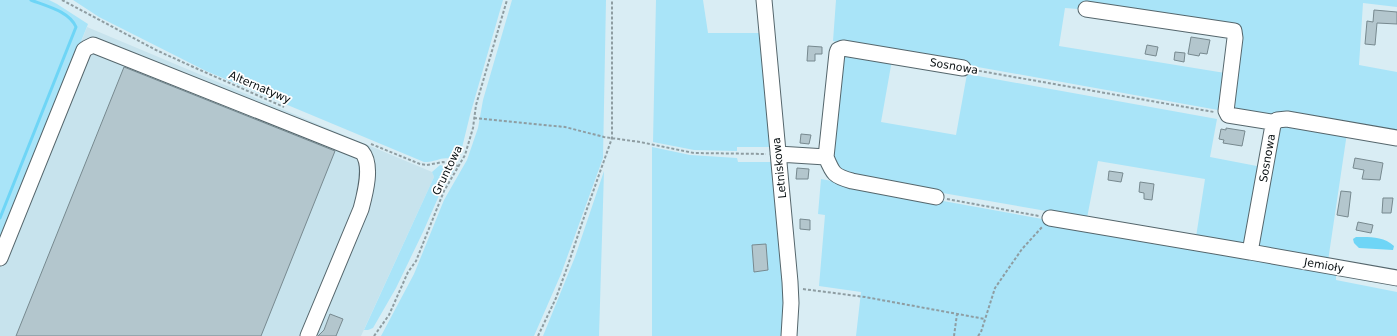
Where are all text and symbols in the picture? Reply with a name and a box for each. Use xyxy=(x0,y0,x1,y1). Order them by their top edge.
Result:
street label: Sosnowa xyxy=(929,56,979,77)
street label: Alternatywy xyxy=(227,69,293,107)
street label: Sosnowa xyxy=(1257,133,1278,183)
street label: Letniskowa xyxy=(770,137,789,199)
street label: Gruntowa xyxy=(430,143,465,197)
street label: Jemioły xyxy=(1302,255,1345,275)

